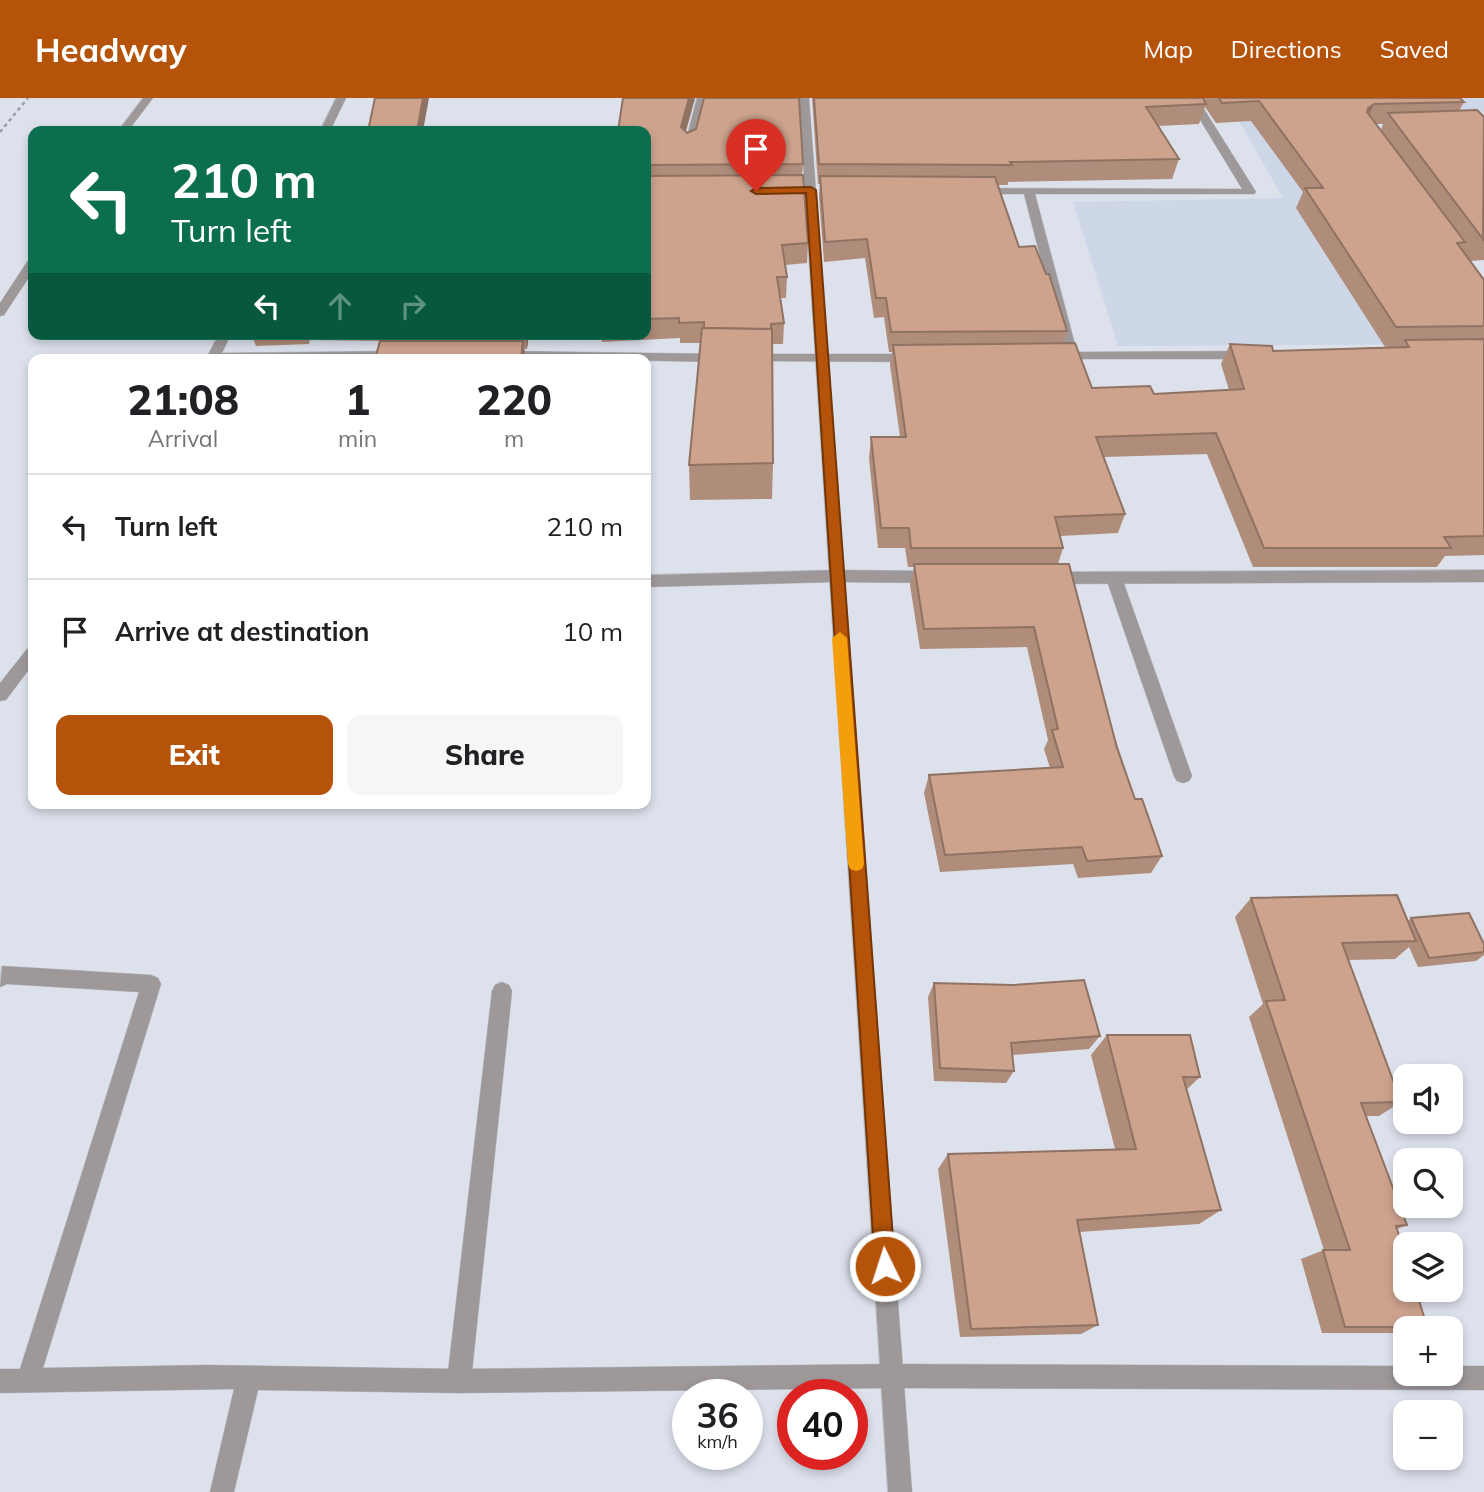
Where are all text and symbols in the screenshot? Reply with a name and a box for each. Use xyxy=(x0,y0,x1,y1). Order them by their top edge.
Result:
text: Headway xyxy=(35,29,187,70)
text: Map xyxy=(1143,34,1193,64)
text: Directions xyxy=(1231,34,1342,64)
text: Saved xyxy=(1380,34,1449,64)
pin xyxy=(726,119,786,191)
icon: arrive xyxy=(737,130,775,168)
text: 210 m xyxy=(171,149,317,210)
icon: left xyxy=(56,154,147,245)
text: Turn left xyxy=(171,210,291,250)
icon: left xyxy=(248,287,286,325)
icon: ahead xyxy=(321,287,359,325)
icon: right xyxy=(394,287,432,325)
text: 21:08 xyxy=(127,373,239,426)
text: 1 xyxy=(345,373,370,426)
text: 220 xyxy=(476,373,552,426)
text: Arrival xyxy=(148,424,218,453)
text: min xyxy=(338,424,377,453)
text: m xyxy=(504,424,524,453)
icon: left xyxy=(56,508,94,546)
text: Turn left xyxy=(115,510,217,543)
text: 210 m xyxy=(547,510,623,543)
icon: arrive xyxy=(56,613,94,651)
text: Arrive at destination xyxy=(115,615,370,648)
text: 10 m xyxy=(562,615,623,648)
button: Exit xyxy=(56,715,333,795)
button: Share xyxy=(347,715,623,795)
map controls xyxy=(1393,1064,1463,1470)
button: sound xyxy=(1393,1064,1463,1134)
button: search xyxy=(1393,1148,1463,1218)
position arrow xyxy=(848,1229,922,1303)
button: layers xyxy=(1393,1232,1463,1302)
button: + xyxy=(1393,1316,1463,1386)
speed limit sign: 40 xyxy=(777,1379,868,1470)
text: 36 xyxy=(696,1393,739,1437)
button: − xyxy=(1393,1400,1463,1470)
text: km/h xyxy=(697,1430,738,1453)

